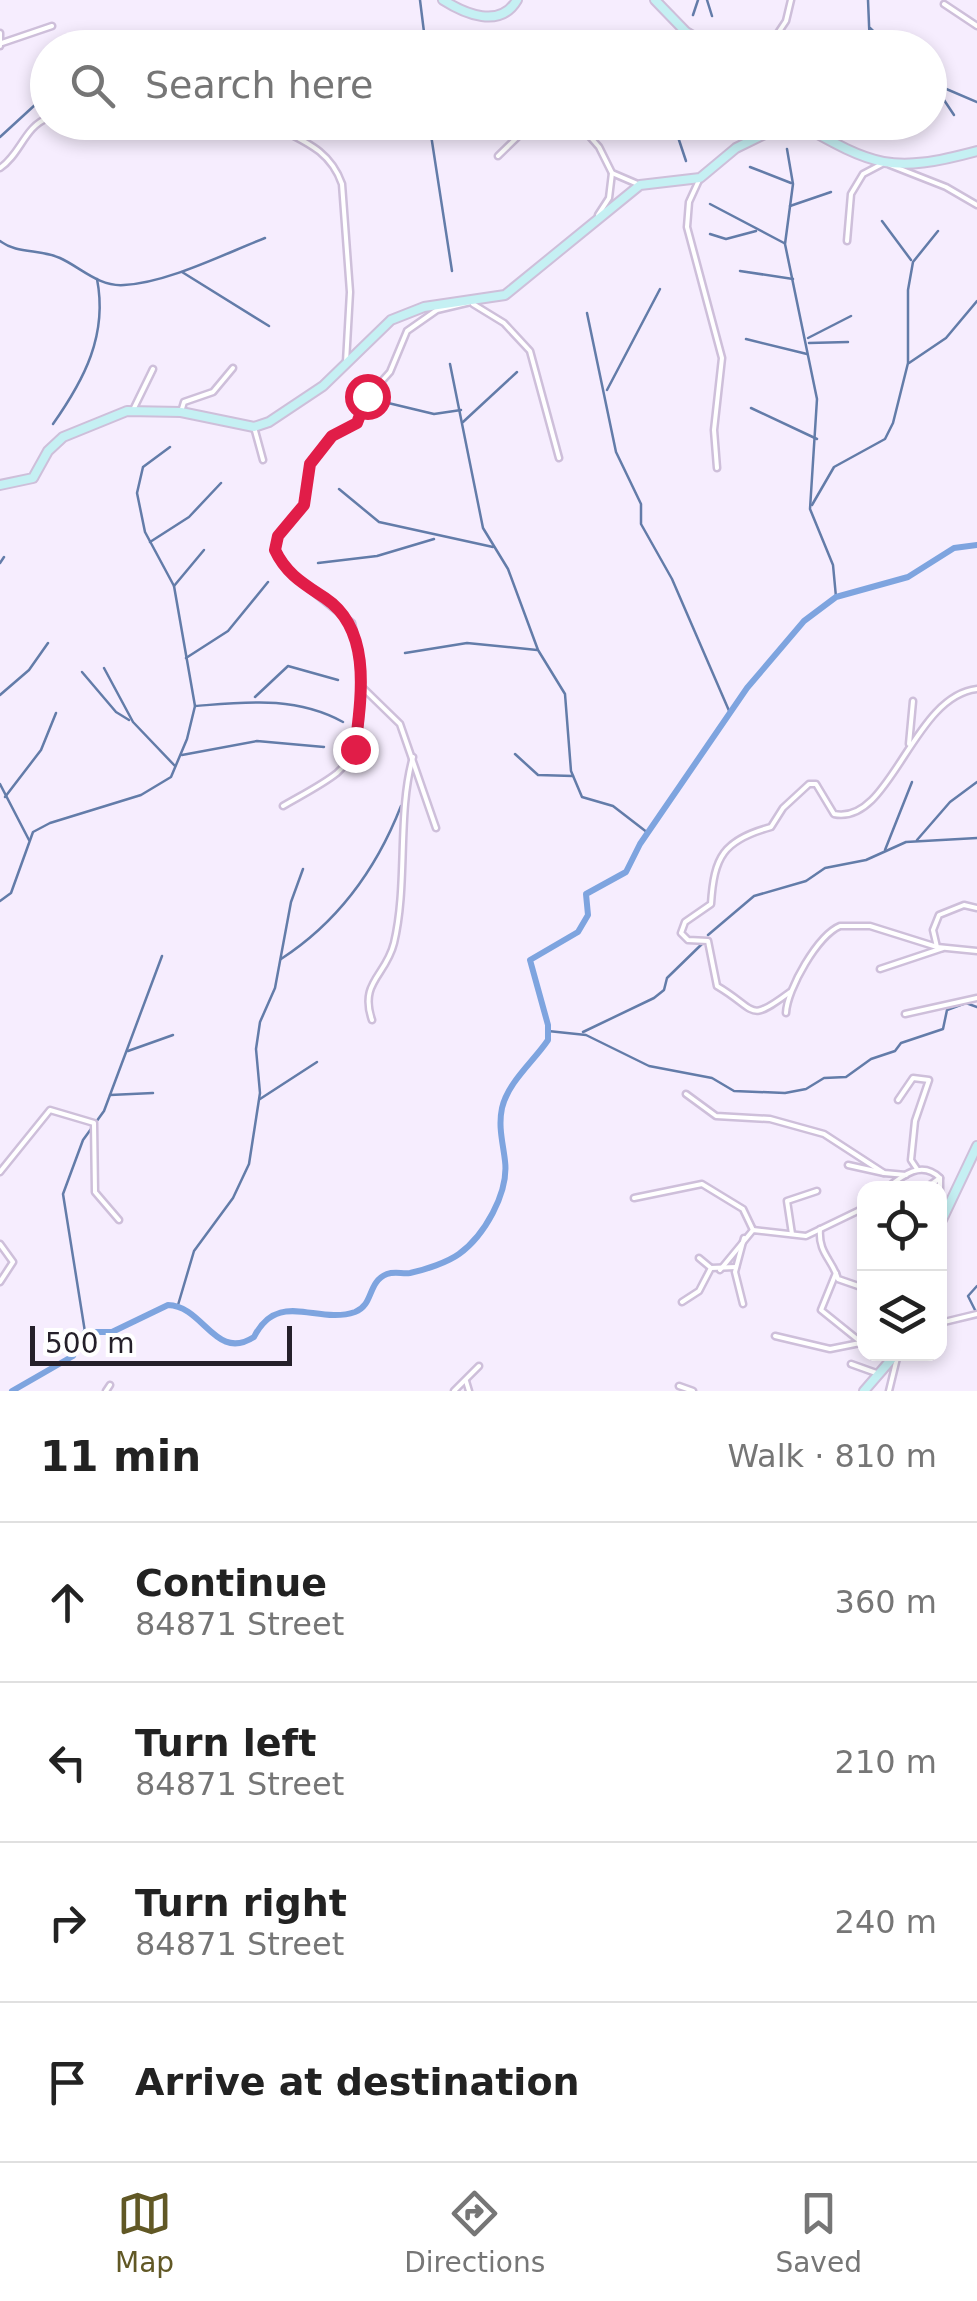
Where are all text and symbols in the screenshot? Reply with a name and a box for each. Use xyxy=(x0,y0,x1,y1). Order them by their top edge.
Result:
search box xyxy=(30,30,947,140)
icon: search xyxy=(65,58,120,113)
text: Search here xyxy=(145,63,373,107)
route start xyxy=(345,374,391,420)
route end xyxy=(333,727,379,773)
map controls xyxy=(857,1181,947,1361)
button: locate xyxy=(857,1181,947,1271)
button: layers xyxy=(857,1271,947,1361)
scale bar xyxy=(30,1321,292,1366)
text: 500 m xyxy=(45,1327,135,1360)
text: 11 min xyxy=(40,1432,201,1481)
text: Walk · 810 m xyxy=(727,1437,937,1475)
text: Continue xyxy=(135,1561,327,1605)
icon: ahead xyxy=(40,1575,95,1630)
text: 360 m xyxy=(835,1583,937,1621)
text: 84871 Street xyxy=(135,1605,344,1643)
text: Turn left xyxy=(135,1721,316,1765)
icon: left xyxy=(40,1735,95,1790)
text: 210 m xyxy=(835,1743,937,1781)
text: 84871 Street xyxy=(135,1765,344,1803)
text: Turn right xyxy=(135,1881,347,1925)
icon: right xyxy=(40,1895,95,1950)
text: 240 m xyxy=(835,1903,937,1941)
text: 84871 Street xyxy=(135,1925,344,1963)
icon: arrive xyxy=(40,2055,95,2110)
text: Arrive at destination xyxy=(135,2060,580,2104)
tab: Map xyxy=(115,2186,174,2279)
tab: Directions xyxy=(404,2186,545,2279)
tab: Saved xyxy=(775,2186,862,2279)

